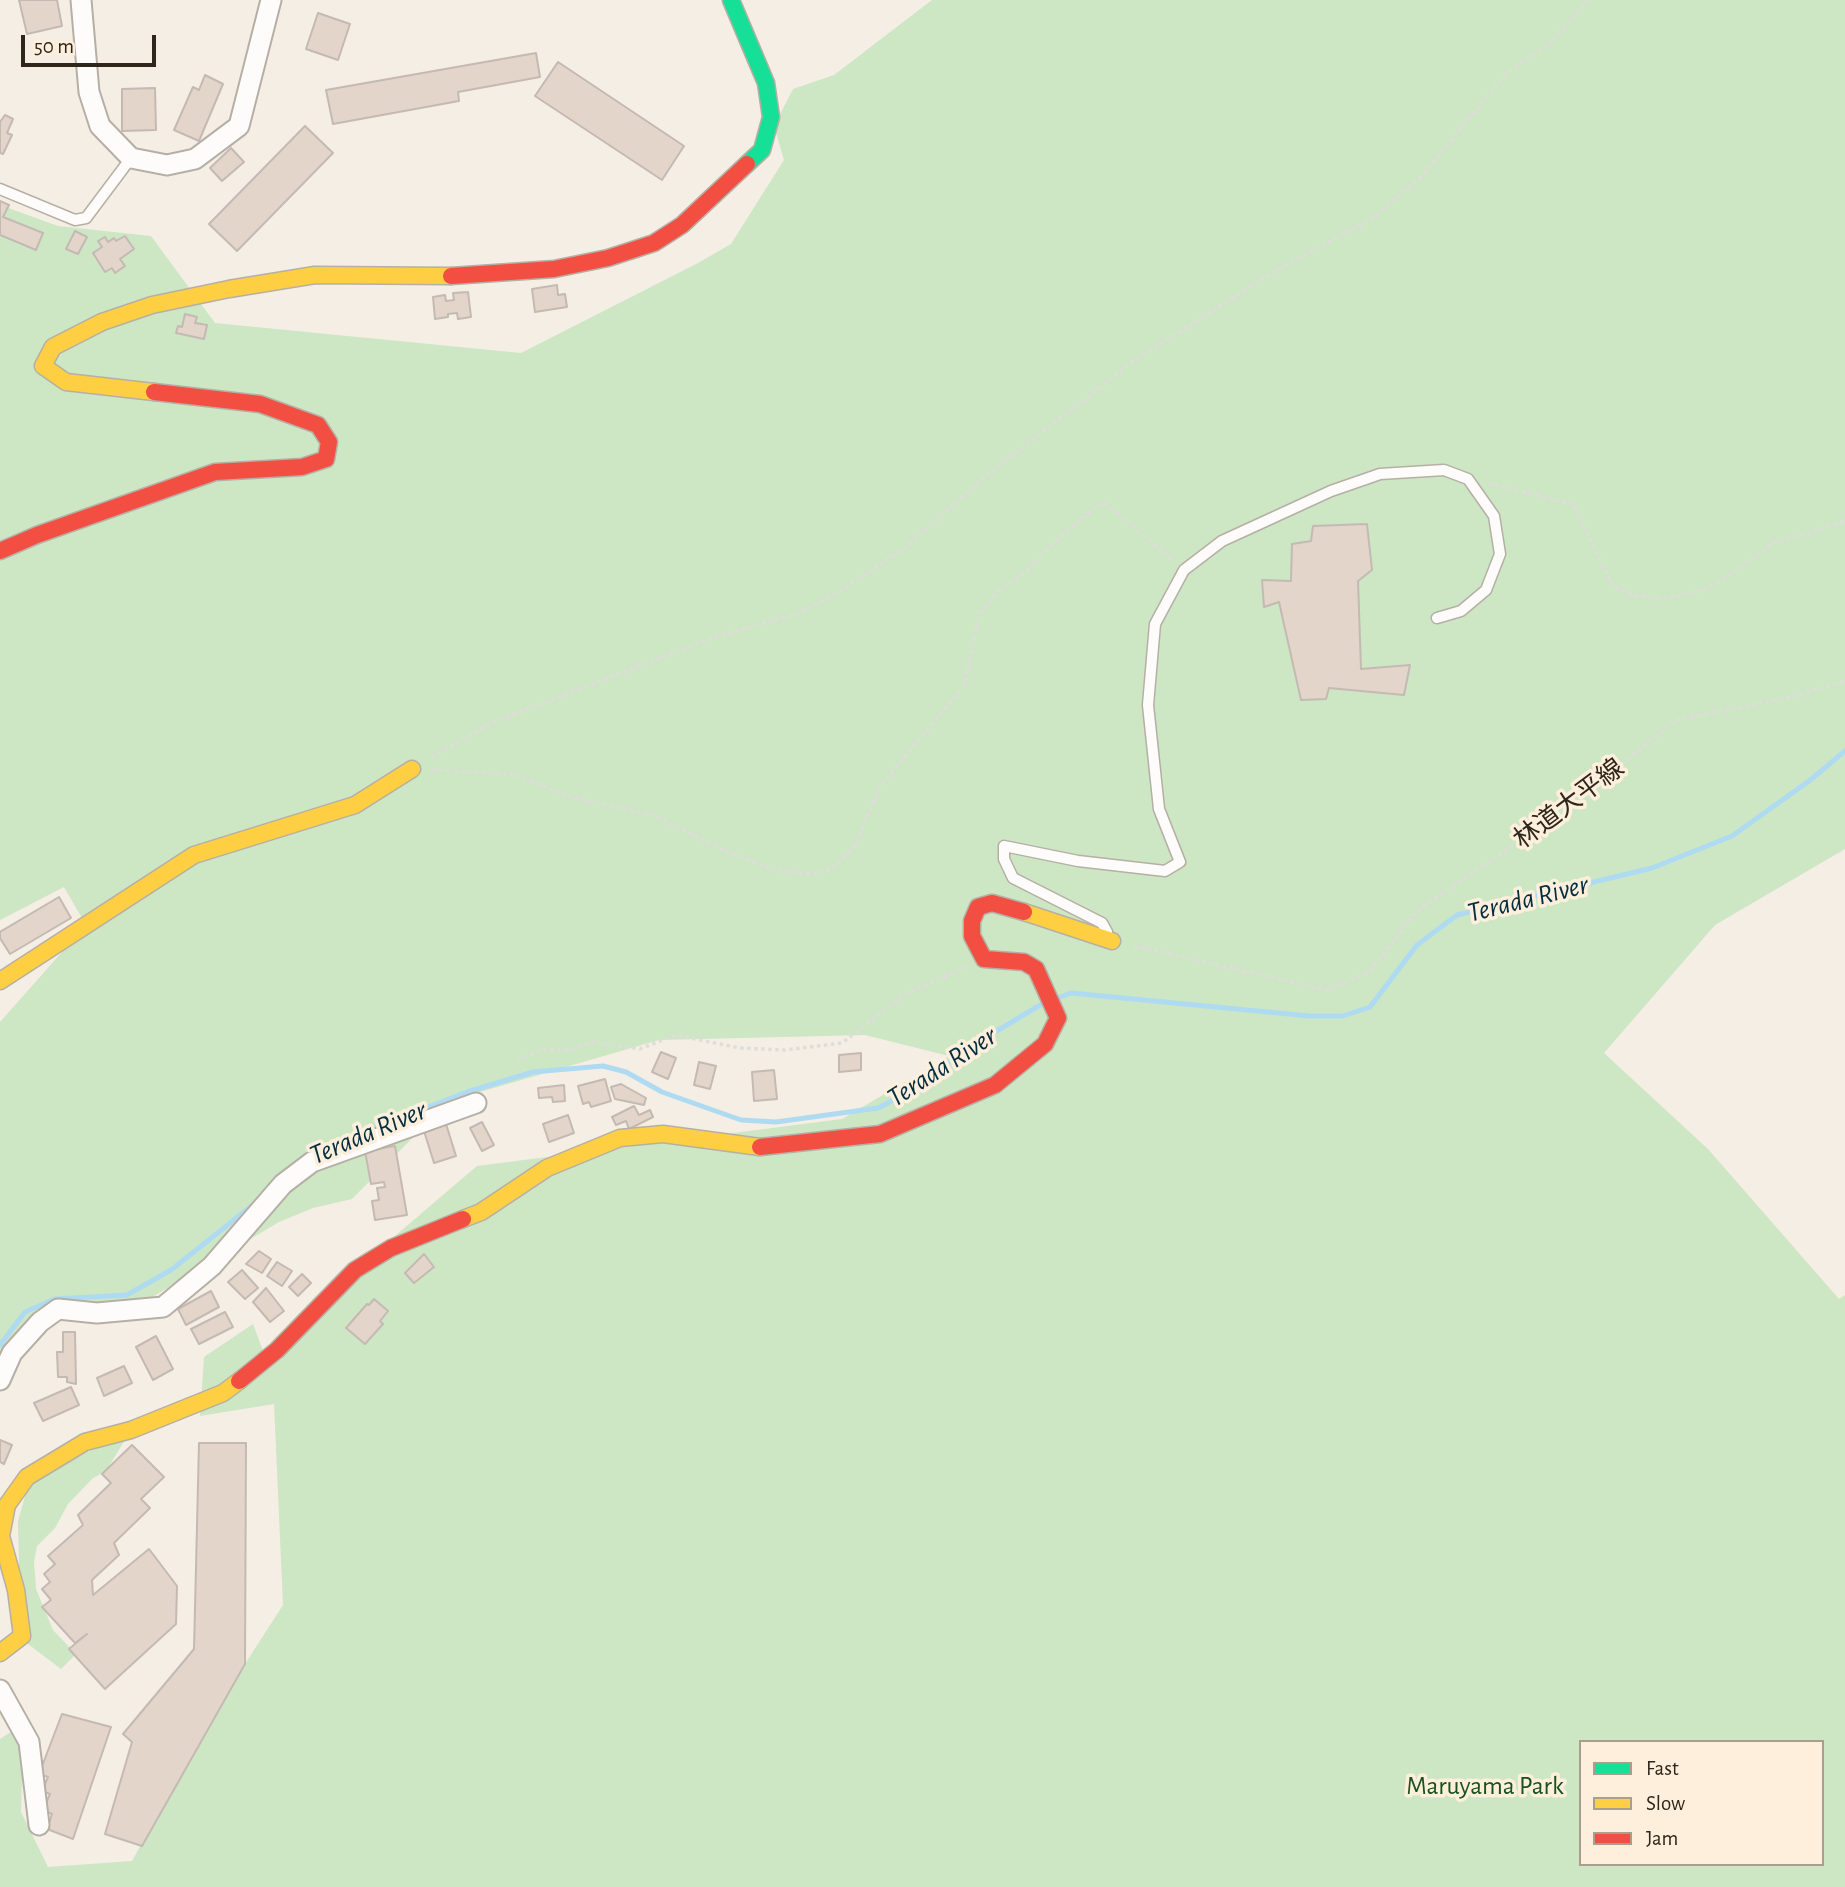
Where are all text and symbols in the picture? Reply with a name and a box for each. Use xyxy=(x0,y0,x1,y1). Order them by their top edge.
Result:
scale bar xyxy=(24,21,159,65)
text: 50 m xyxy=(34,36,74,57)
street label: 林道大平線 xyxy=(1508,752,1630,856)
water label: Terada River xyxy=(1464,868,1592,930)
water label: Terada River xyxy=(881,1019,1003,1115)
water label: Terada River xyxy=(305,1093,431,1173)
legend xyxy=(1579,1740,1824,1866)
text: Fast xyxy=(1646,1758,1679,1779)
park label: Maruyama Park xyxy=(1406,1770,1564,1802)
text: Slow xyxy=(1646,1793,1685,1814)
text: Jam xyxy=(1646,1828,1678,1849)

